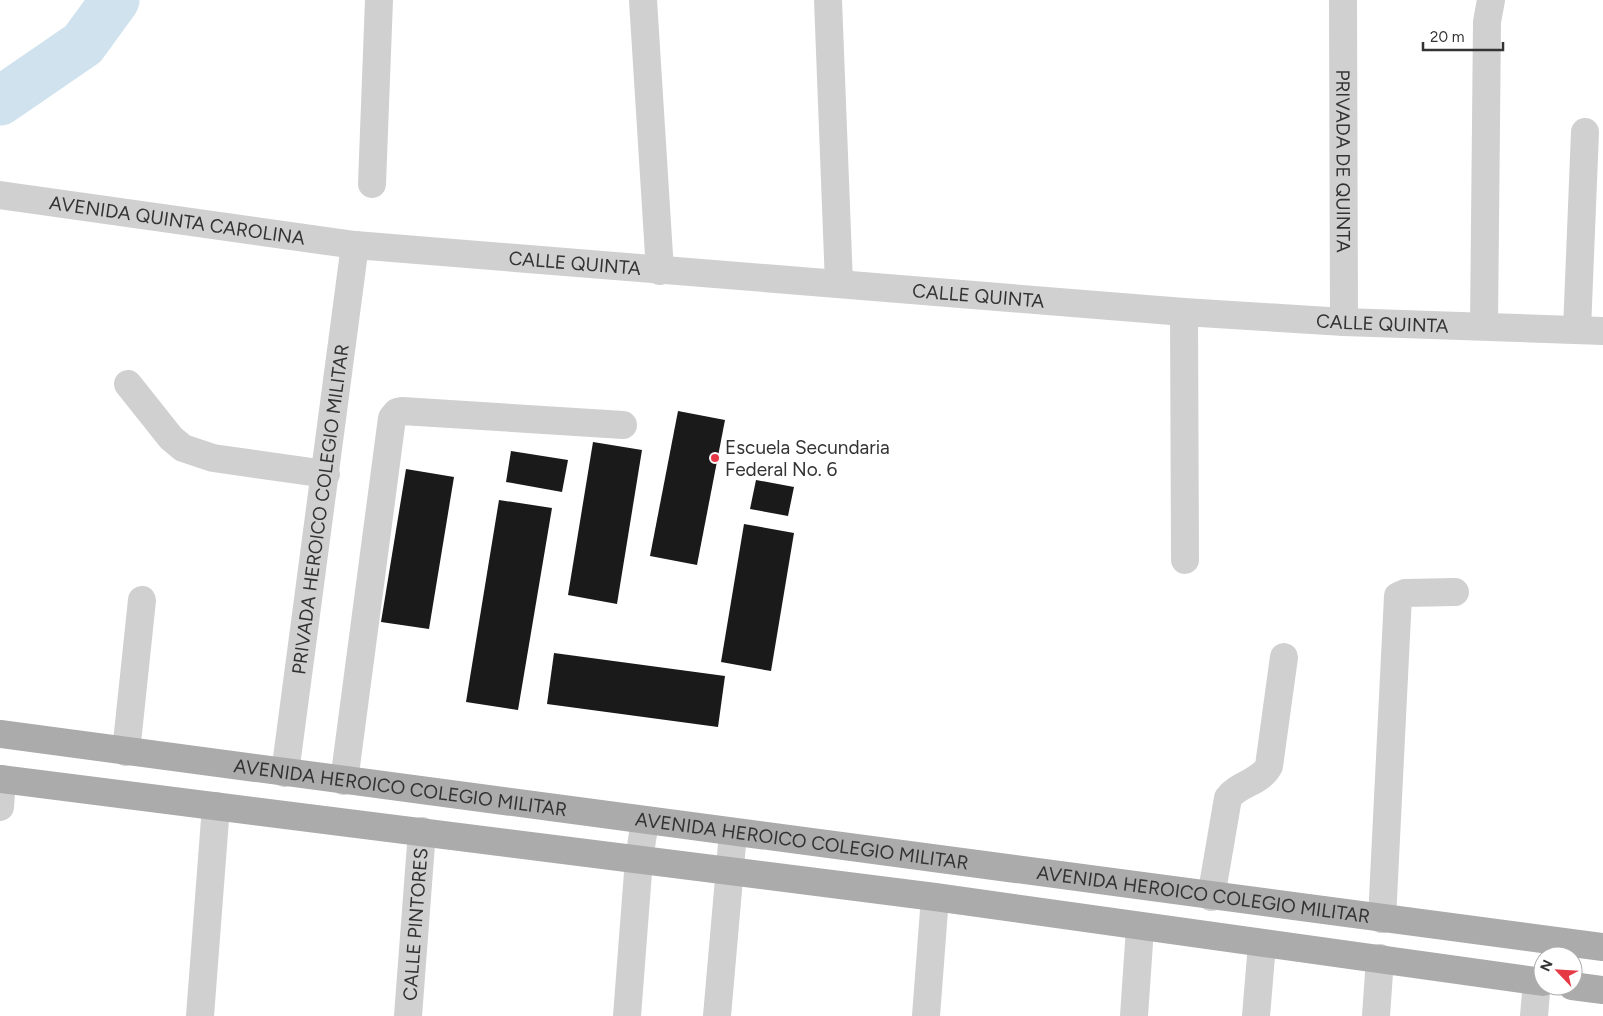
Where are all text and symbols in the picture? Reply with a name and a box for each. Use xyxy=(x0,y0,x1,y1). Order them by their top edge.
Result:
scale bar xyxy=(1423,20,1503,52)
text: 20 m xyxy=(1430,28,1464,46)
street label: PRIVADA DE QUINTA xyxy=(1332,69,1355,253)
street label: AVENIDA QUINTA CAROLINA xyxy=(48,191,307,249)
street label: CALLE QUINTA xyxy=(508,246,642,280)
street label: CALLE QUINTA xyxy=(911,279,1046,312)
street label: CALLE QUINTA xyxy=(1316,309,1449,337)
street label: PRIVADA HEROICO COLEGIO MILITAR xyxy=(287,343,353,676)
place label: Escuela Secundaria Federal No. 6 xyxy=(725,436,890,481)
marker: Escuela Secundaria Federal No. 6 xyxy=(709,452,721,464)
street label: AVENIDA HEROICO COLEGIO MILITAR xyxy=(232,754,569,821)
street label: AVENIDA HEROICO COLEGIO MILITAR xyxy=(634,807,970,874)
street label: CALLE PINTORES xyxy=(398,847,432,1002)
street label: AVENIDA HEROICO COLEGIO MILITAR xyxy=(1035,860,1372,927)
north arrow xyxy=(1533,946,1583,996)
text: N xyxy=(1537,957,1557,974)

